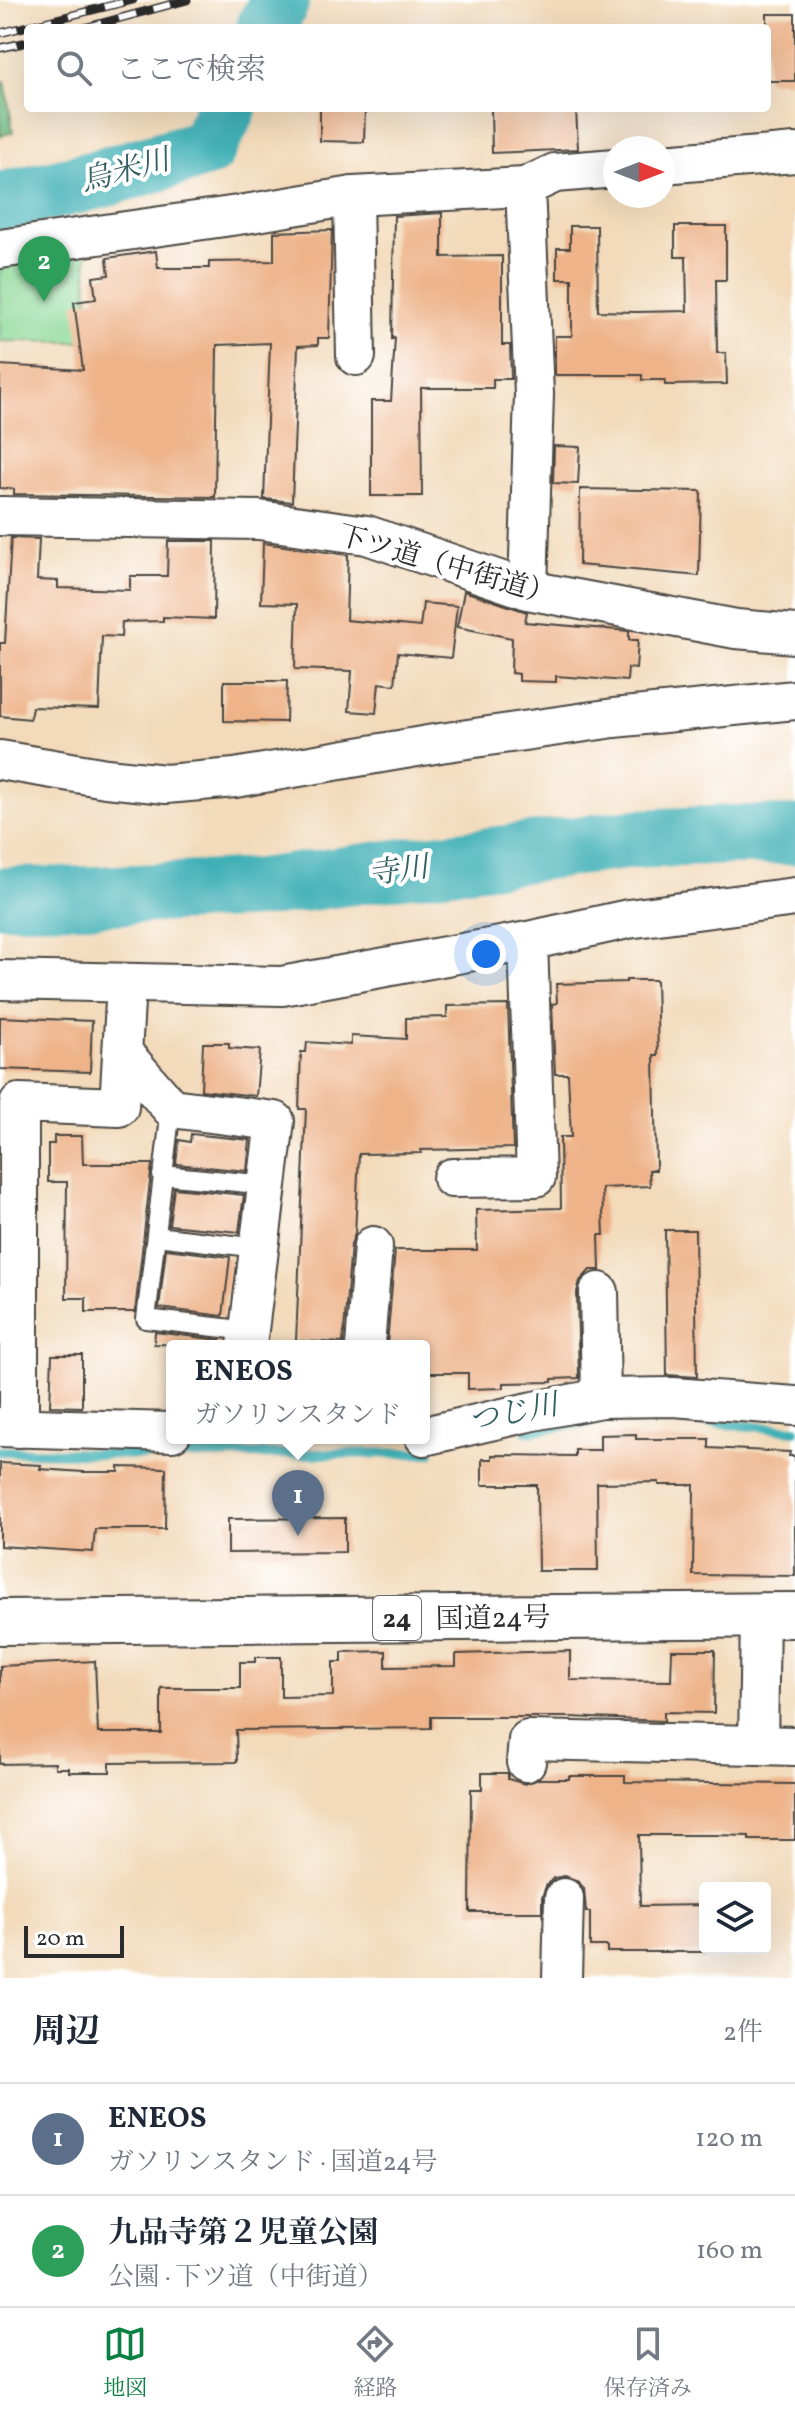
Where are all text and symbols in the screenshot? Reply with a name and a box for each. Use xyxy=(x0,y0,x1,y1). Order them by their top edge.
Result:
search box xyxy=(24,24,771,112)
icon: search xyxy=(52,46,96,90)
text: ここで検索 xyxy=(116,50,266,92)
north arrow xyxy=(603,136,675,208)
water label: 烏米川 xyxy=(77,139,177,204)
pin: 2 xyxy=(18,236,70,302)
street label: 下ツ道（中街道） xyxy=(333,517,559,616)
water label: 寺川 xyxy=(366,847,434,897)
your location xyxy=(466,934,506,974)
popup xyxy=(166,1340,430,1444)
text: ENEOS xyxy=(194,1351,293,1393)
water label: つじ川 xyxy=(465,1384,565,1443)
text: ガソリンスタンド xyxy=(194,1398,402,1434)
pin: 1 xyxy=(272,1470,324,1536)
road number: 24 xyxy=(373,1596,421,1640)
street label: 国道24号 xyxy=(435,1599,551,1640)
map controls xyxy=(699,1882,771,1954)
button: layers xyxy=(699,1882,771,1954)
scale bar xyxy=(24,1922,124,1958)
text: 20 m xyxy=(36,1924,85,1955)
text: 周辺 xyxy=(32,2010,100,2057)
text: 2件 xyxy=(723,2015,763,2051)
text: ENEOS xyxy=(108,2098,206,2140)
text: 1 xyxy=(53,2121,63,2157)
text: 120 m xyxy=(695,2121,763,2157)
text: ガソリンスタンド · 国道24号 xyxy=(108,2145,437,2181)
text: 九品寺第２児童公園 xyxy=(108,2213,378,2255)
text: 2 xyxy=(51,2233,65,2269)
text: 160 m xyxy=(696,2233,763,2269)
text: 公園 · 下ツ道（中街道） xyxy=(108,2260,384,2296)
tab: 地図 xyxy=(103,2322,147,2405)
tab: 経路 xyxy=(353,2322,398,2405)
tab: 保存済み xyxy=(604,2322,692,2405)

